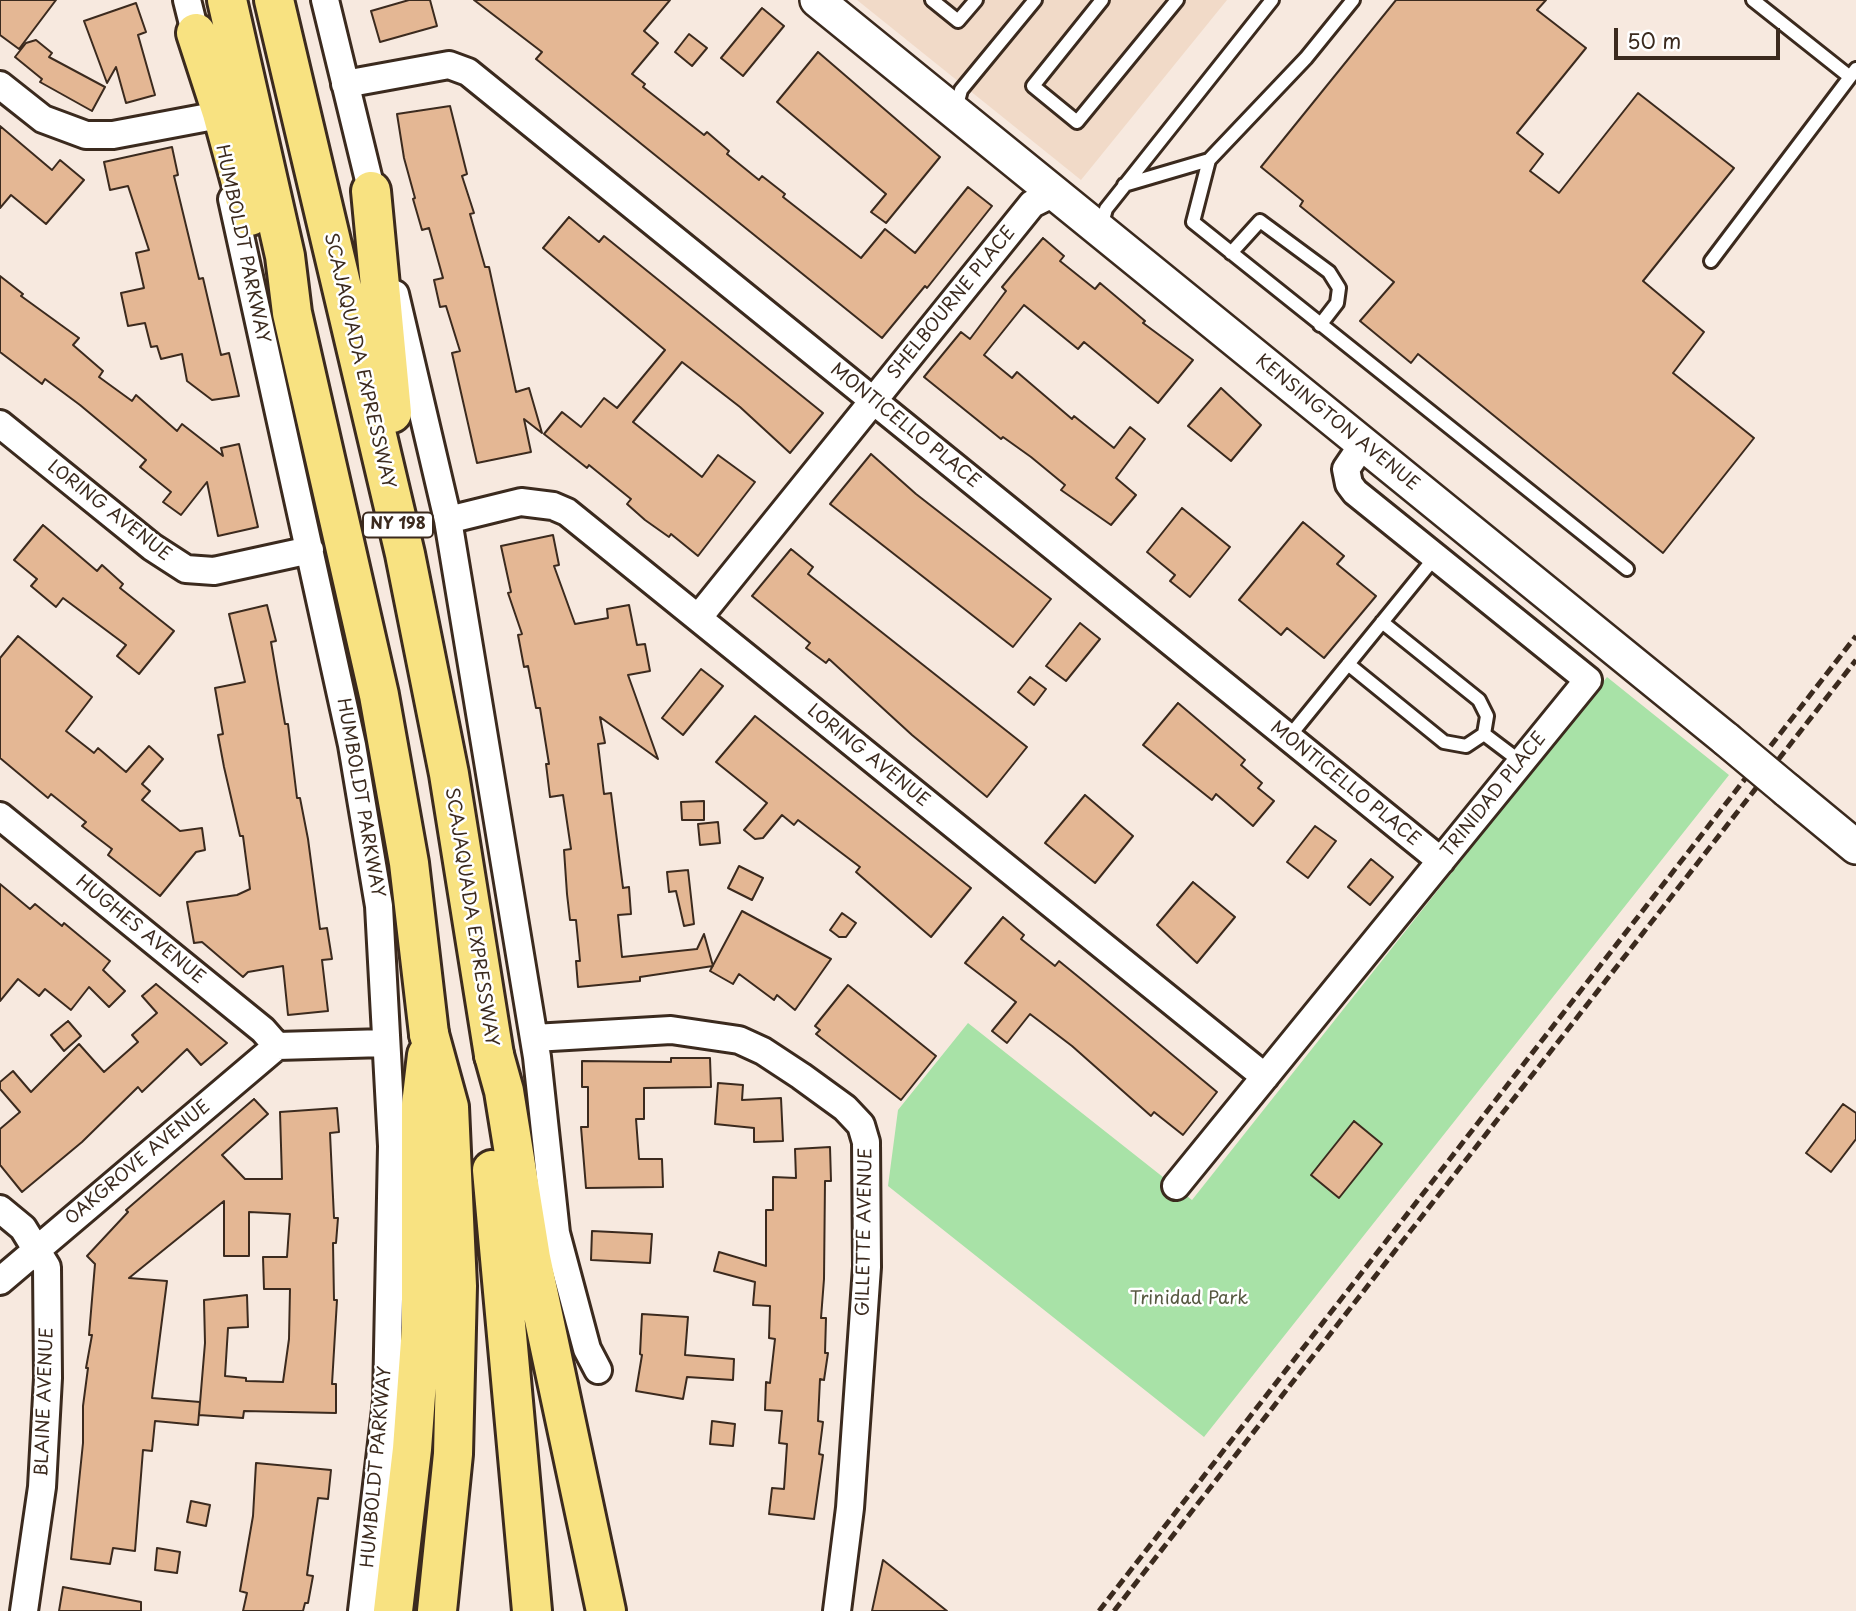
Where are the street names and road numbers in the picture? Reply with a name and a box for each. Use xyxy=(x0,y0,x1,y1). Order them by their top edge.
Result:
street label: HUMBOLDT PARKWAY xyxy=(210,143,274,345)
street label: SHELBOURNE PLACE xyxy=(884,222,1020,384)
street label: SCAJAQUADA EXPRESSWAY xyxy=(319,231,399,491)
street label: KENSINGTON AVENUE xyxy=(1251,350,1423,496)
street label: MONTICELLO PLACE xyxy=(826,359,984,493)
street label: LORING AVENUE xyxy=(43,456,175,566)
road number: NY 198 xyxy=(363,512,433,538)
street label: HUMBOLDT PARKWAY xyxy=(332,697,388,899)
street label: LORING AVENUE xyxy=(803,700,933,812)
street label: MONTICELLO PLACE xyxy=(1266,717,1424,851)
street label: TRINIDAD PLACE xyxy=(1437,728,1551,862)
street label: SCAJAQUADA EXPRESSWAY xyxy=(440,786,502,1048)
street label: HUGHES AVENUE xyxy=(71,871,209,989)
street label: OAKGROVE AVENUE xyxy=(61,1096,215,1230)
street label: GILLETTE AVENUE xyxy=(853,1148,877,1316)
street label: BLAINE AVENUE xyxy=(32,1327,58,1477)
street label: HUMBOLDT PARKWAY xyxy=(357,1365,397,1569)

